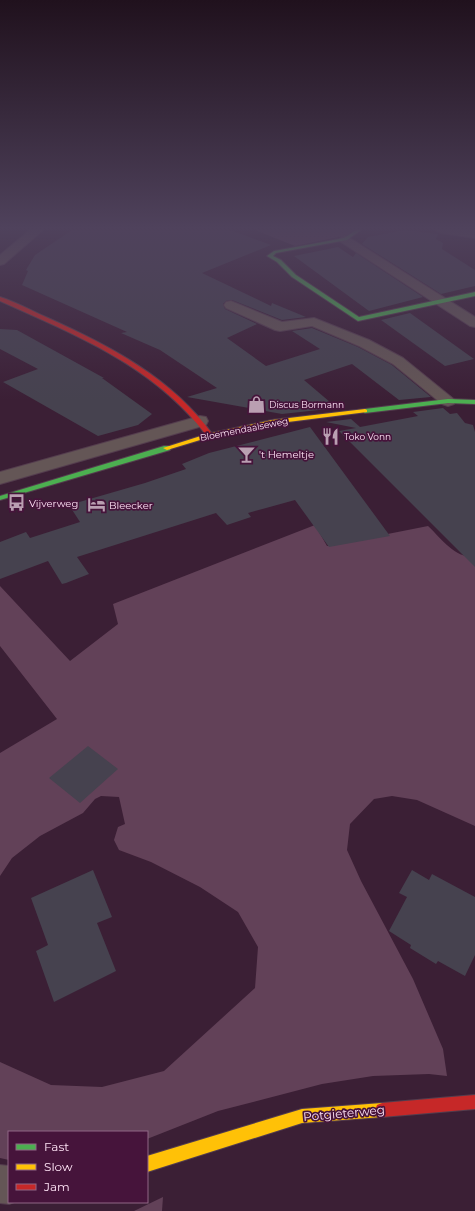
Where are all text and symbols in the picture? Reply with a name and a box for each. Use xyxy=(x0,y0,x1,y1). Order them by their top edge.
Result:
shop icon: Discus Bormann xyxy=(246,394,266,414)
place label: Discus Bormann xyxy=(269,399,344,410)
street label: Bloemendaalseweg xyxy=(199,415,289,443)
restaurant icon: Toko Vonn xyxy=(321,426,341,446)
place label: Toko Vonn xyxy=(344,431,391,442)
bar icon: 't Hemeltje xyxy=(236,444,256,464)
place label: 't Hemeltje xyxy=(259,448,314,461)
bus stop icon: Vijverweg xyxy=(6,493,26,513)
hotel icon: Bleecker xyxy=(86,495,106,515)
place label: Vijverweg xyxy=(29,497,78,510)
place label: Bleecker xyxy=(109,499,153,512)
street label: Potgieterweg xyxy=(302,1102,386,1124)
legend xyxy=(8,1131,148,1203)
text: Fast xyxy=(44,1139,69,1154)
text: Slow xyxy=(44,1159,73,1174)
text: Jam xyxy=(43,1179,70,1194)

